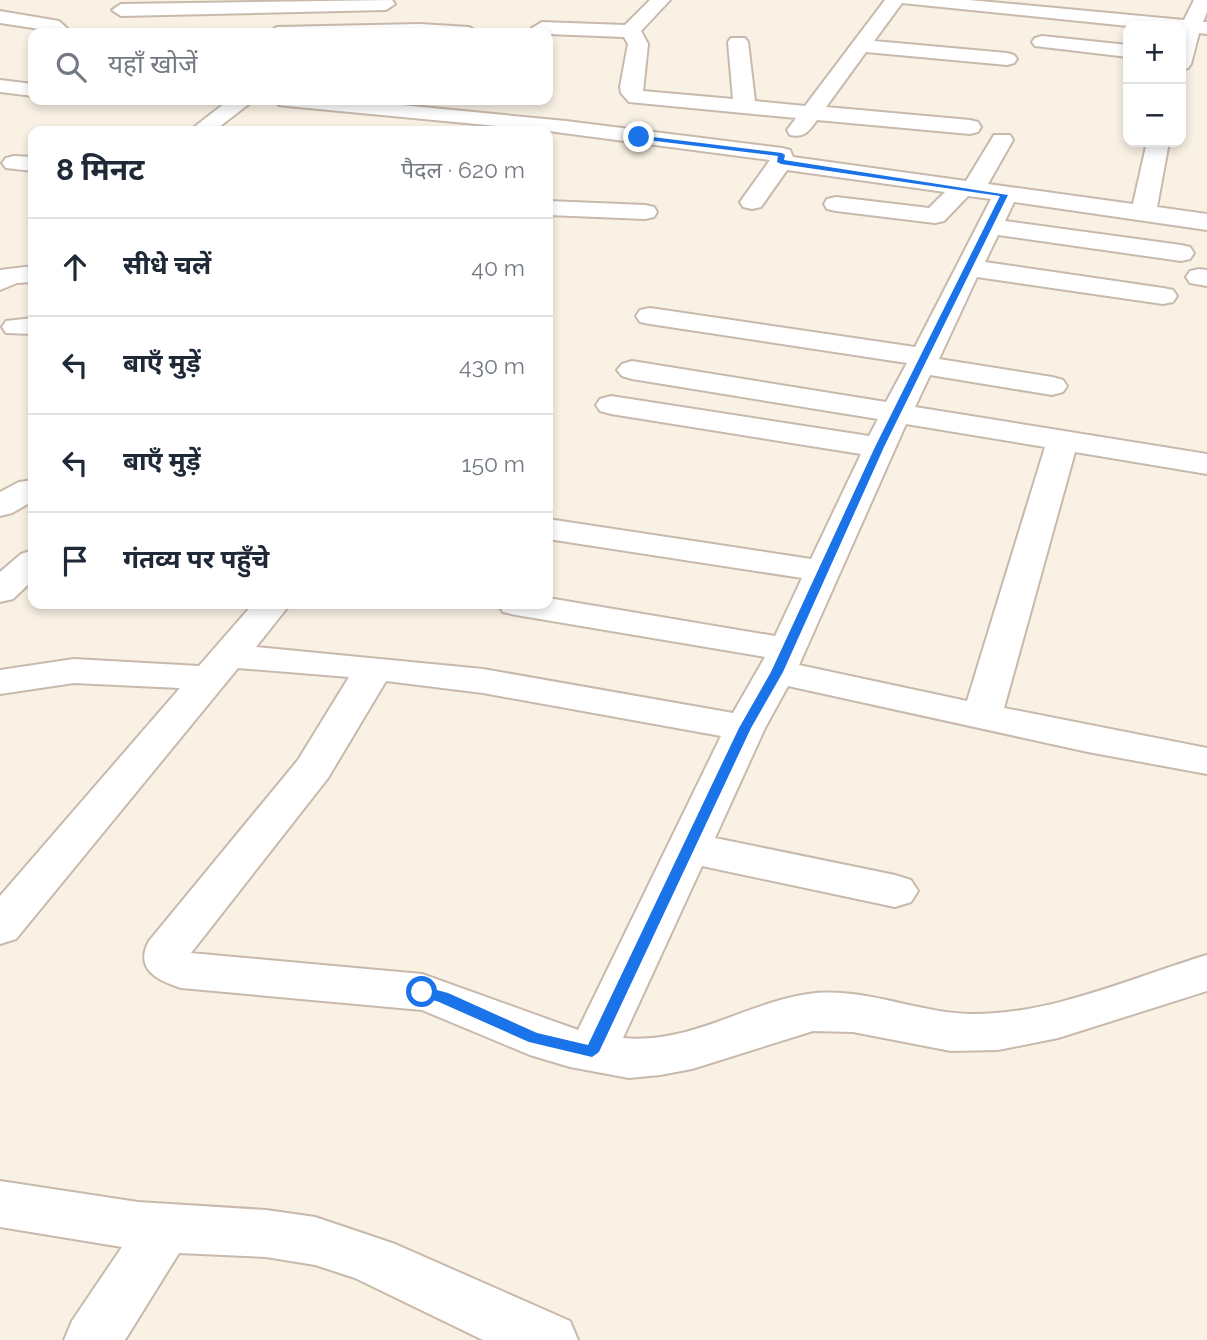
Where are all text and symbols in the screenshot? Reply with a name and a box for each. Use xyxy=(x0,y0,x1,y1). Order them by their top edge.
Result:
map controls xyxy=(1123,21,1186,147)
button: + xyxy=(1123,21,1186,84)
search box xyxy=(28,28,553,105)
icon: search xyxy=(52,48,90,86)
text: यहाँ खोजें xyxy=(108,49,198,79)
button: − xyxy=(1123,84,1186,147)
route end xyxy=(623,121,654,152)
text: 8 मिनट xyxy=(56,152,144,187)
text: पैदल · 620 m xyxy=(401,156,525,183)
icon: ahead xyxy=(56,248,94,286)
text: सीधे चलें xyxy=(123,250,211,280)
text: 40 m xyxy=(471,254,525,281)
icon: left xyxy=(56,346,94,384)
text: बाएँ मुड़ें xyxy=(123,348,201,378)
text: 430 m xyxy=(459,352,525,379)
icon: left xyxy=(56,444,94,482)
text: बाएँ मुड़ें xyxy=(123,446,201,476)
text: 150 m xyxy=(462,450,525,477)
icon: arrive xyxy=(56,542,94,580)
text: गंतव्य पर पहुँचे xyxy=(123,544,269,574)
route start xyxy=(406,976,437,1007)

